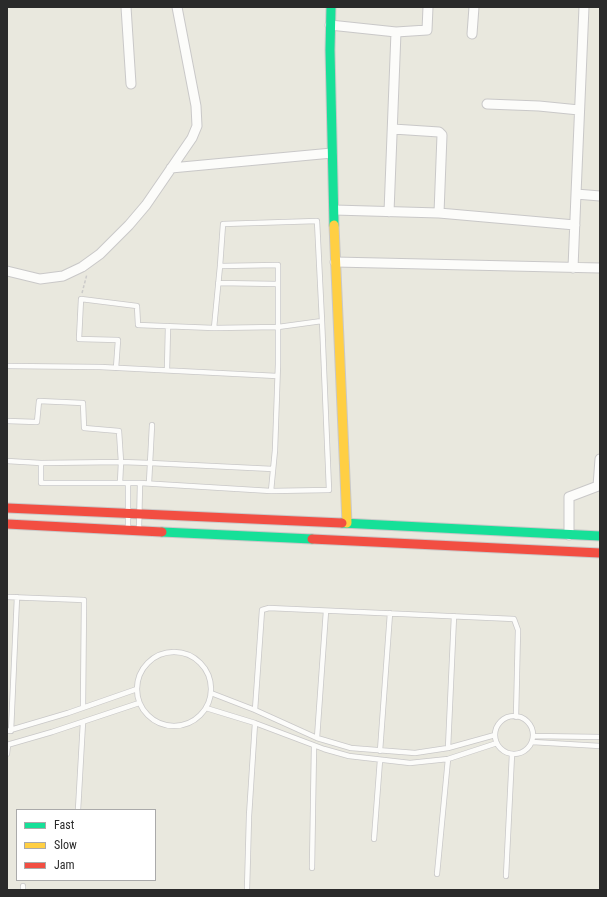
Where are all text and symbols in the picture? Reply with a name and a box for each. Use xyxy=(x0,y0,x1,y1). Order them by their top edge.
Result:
legend xyxy=(16,809,156,881)
text: Fast xyxy=(54,818,74,832)
text: Slow xyxy=(54,838,77,852)
text: Jam xyxy=(54,858,75,872)

